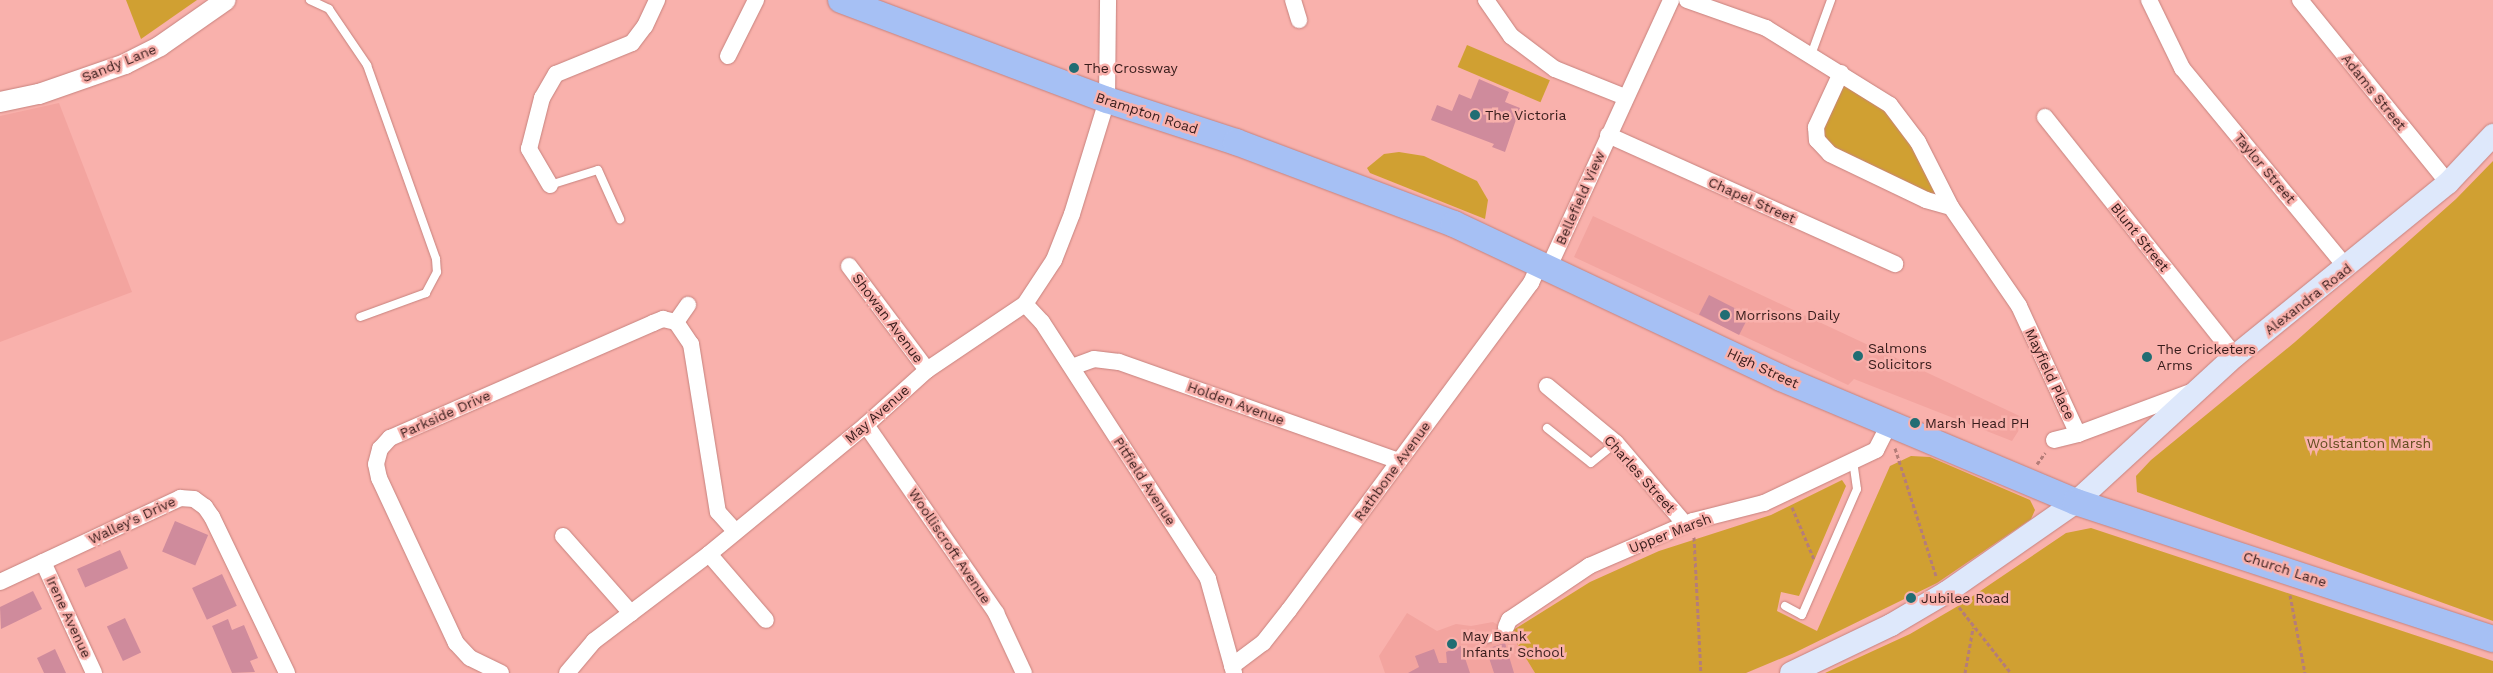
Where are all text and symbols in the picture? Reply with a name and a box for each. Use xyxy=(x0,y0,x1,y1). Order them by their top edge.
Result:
street label: Sandy Lane xyxy=(79,40,159,86)
street label: Adams Street xyxy=(2338,50,2410,134)
place label: The Crossway xyxy=(1084,60,1178,76)
marker: The Crossway xyxy=(1068,62,1080,74)
street label: Brampton Road xyxy=(1094,89,1200,137)
place label: The Victoria xyxy=(1485,107,1567,123)
marker: The Victoria xyxy=(1469,109,1481,121)
street label: Taylor Street xyxy=(2231,129,2299,207)
street label: Bellefield View xyxy=(1552,148,1608,248)
street label: Chapel Street xyxy=(1706,173,1798,227)
street label: Blunt Street xyxy=(2107,199,2173,275)
street label: Alexandra Road xyxy=(2261,260,2355,338)
street label: Showan Avenue xyxy=(849,270,927,366)
place label: Morrisons Daily xyxy=(1735,307,1840,323)
marker: Morrisons Daily xyxy=(1719,309,1731,321)
street label: Mayfield Place xyxy=(2022,326,2078,422)
place label: Salmons Solicitors xyxy=(1868,340,1932,372)
place label: The Cricketers Arms xyxy=(2157,341,2256,374)
street label: High Street xyxy=(1725,344,1801,392)
marker: Salmons Solicitors xyxy=(1852,350,1864,362)
marker: The Cricketers Arms xyxy=(2141,351,2153,363)
street label: Holden Avenue xyxy=(1185,378,1287,428)
street label: May Avenue xyxy=(841,381,913,447)
street label: Parkside Drive xyxy=(397,386,493,442)
place label: Marsh Head PH xyxy=(1925,415,2030,431)
marker: Marsh Head PH xyxy=(1909,417,1921,429)
street label: Rathbone Avenue xyxy=(1350,418,1434,524)
street label: Charles Street xyxy=(1601,432,1679,516)
street label: Pitfield Avenue xyxy=(1110,433,1180,529)
park label: Wolstanton Marsh xyxy=(2307,435,2431,451)
street label: Woolliscroft Avenue xyxy=(905,485,995,607)
street label: Walley's Drive xyxy=(86,492,178,548)
street label: Upper Marsh xyxy=(1626,510,1714,556)
street label: Church Lane xyxy=(2241,548,2329,590)
street label: Irene Avenue xyxy=(43,573,95,661)
place label: Jubilee Road xyxy=(1921,590,2009,606)
marker: Jubilee Road xyxy=(1905,592,1917,604)
place label: May Bank Infants' School xyxy=(1462,628,1564,660)
marker: May Bank Infants' School xyxy=(1446,638,1458,650)

